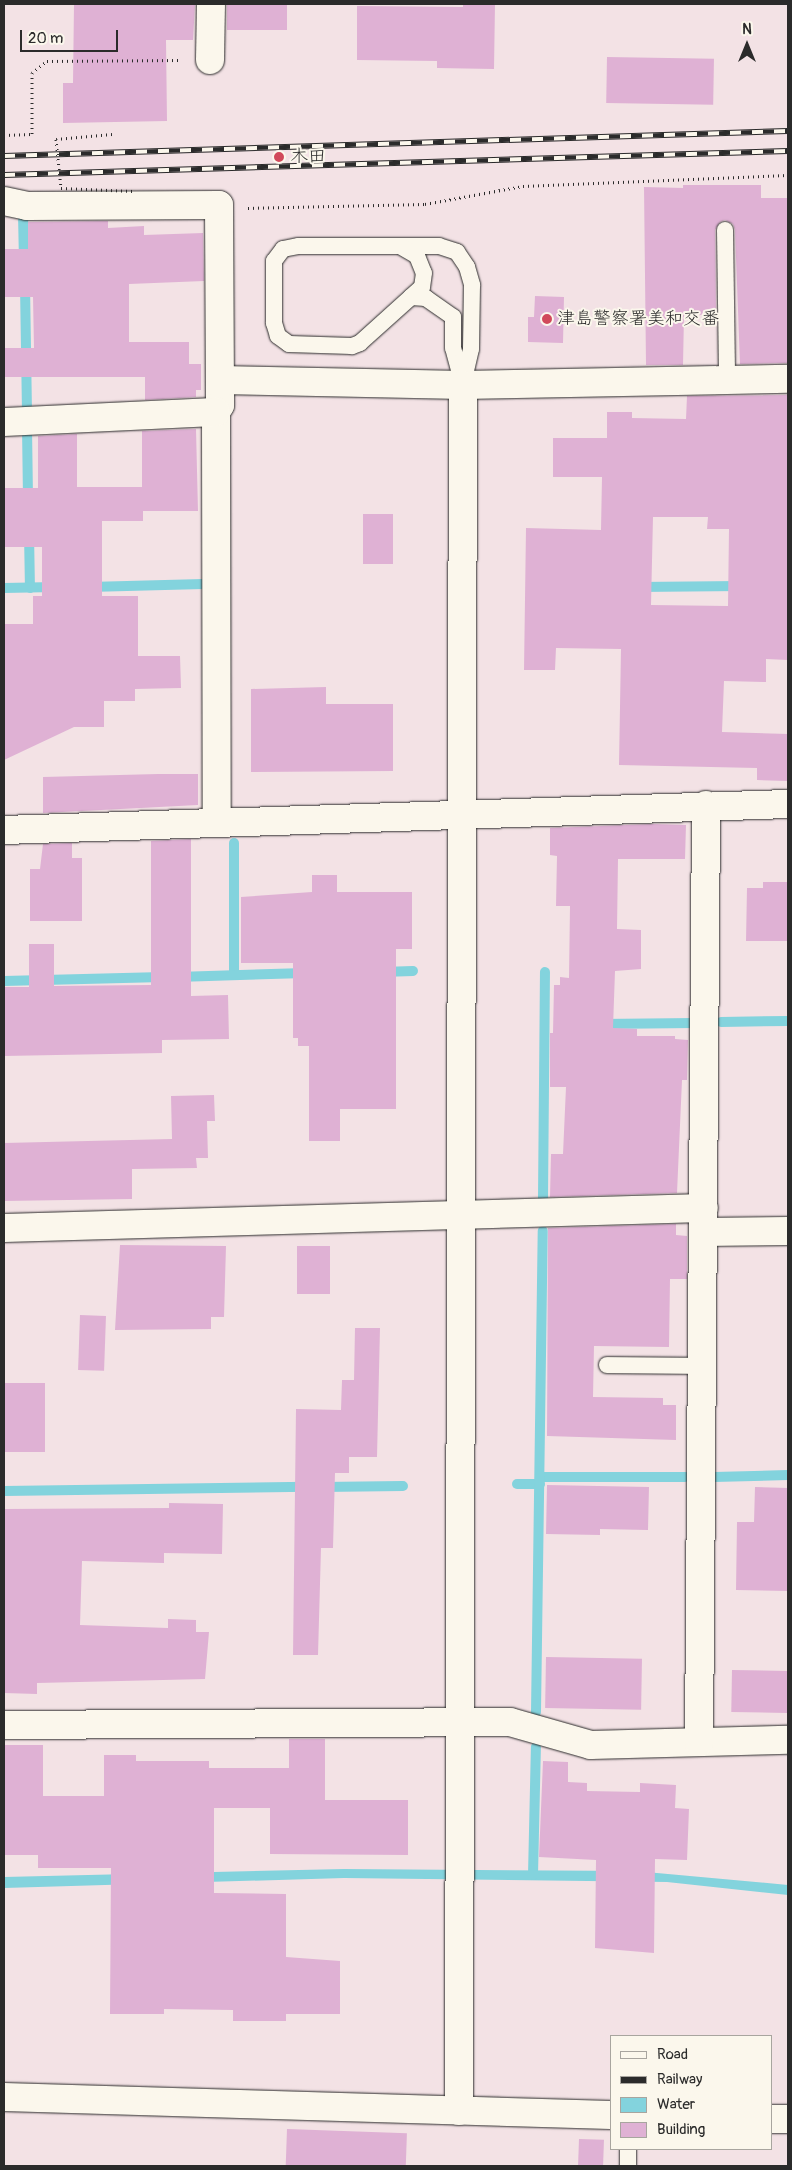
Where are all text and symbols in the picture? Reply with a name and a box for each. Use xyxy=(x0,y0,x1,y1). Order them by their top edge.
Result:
scale bar xyxy=(22,20,120,52)
north arrow xyxy=(722,20,772,70)
text: N xyxy=(742,21,752,38)
text: 20 m xyxy=(28,29,63,48)
place label: 木田 xyxy=(290,146,326,168)
marker: 木田 xyxy=(272,150,286,164)
place label: 津島警察署美和交番 xyxy=(557,308,719,330)
marker: 津島警察署美和交番 xyxy=(541,313,553,325)
legend xyxy=(610,2035,772,2150)
text: Road xyxy=(657,2045,688,2064)
text: Railway xyxy=(657,2070,702,2089)
text: Water xyxy=(657,2095,695,2114)
text: Building xyxy=(657,2120,705,2139)

